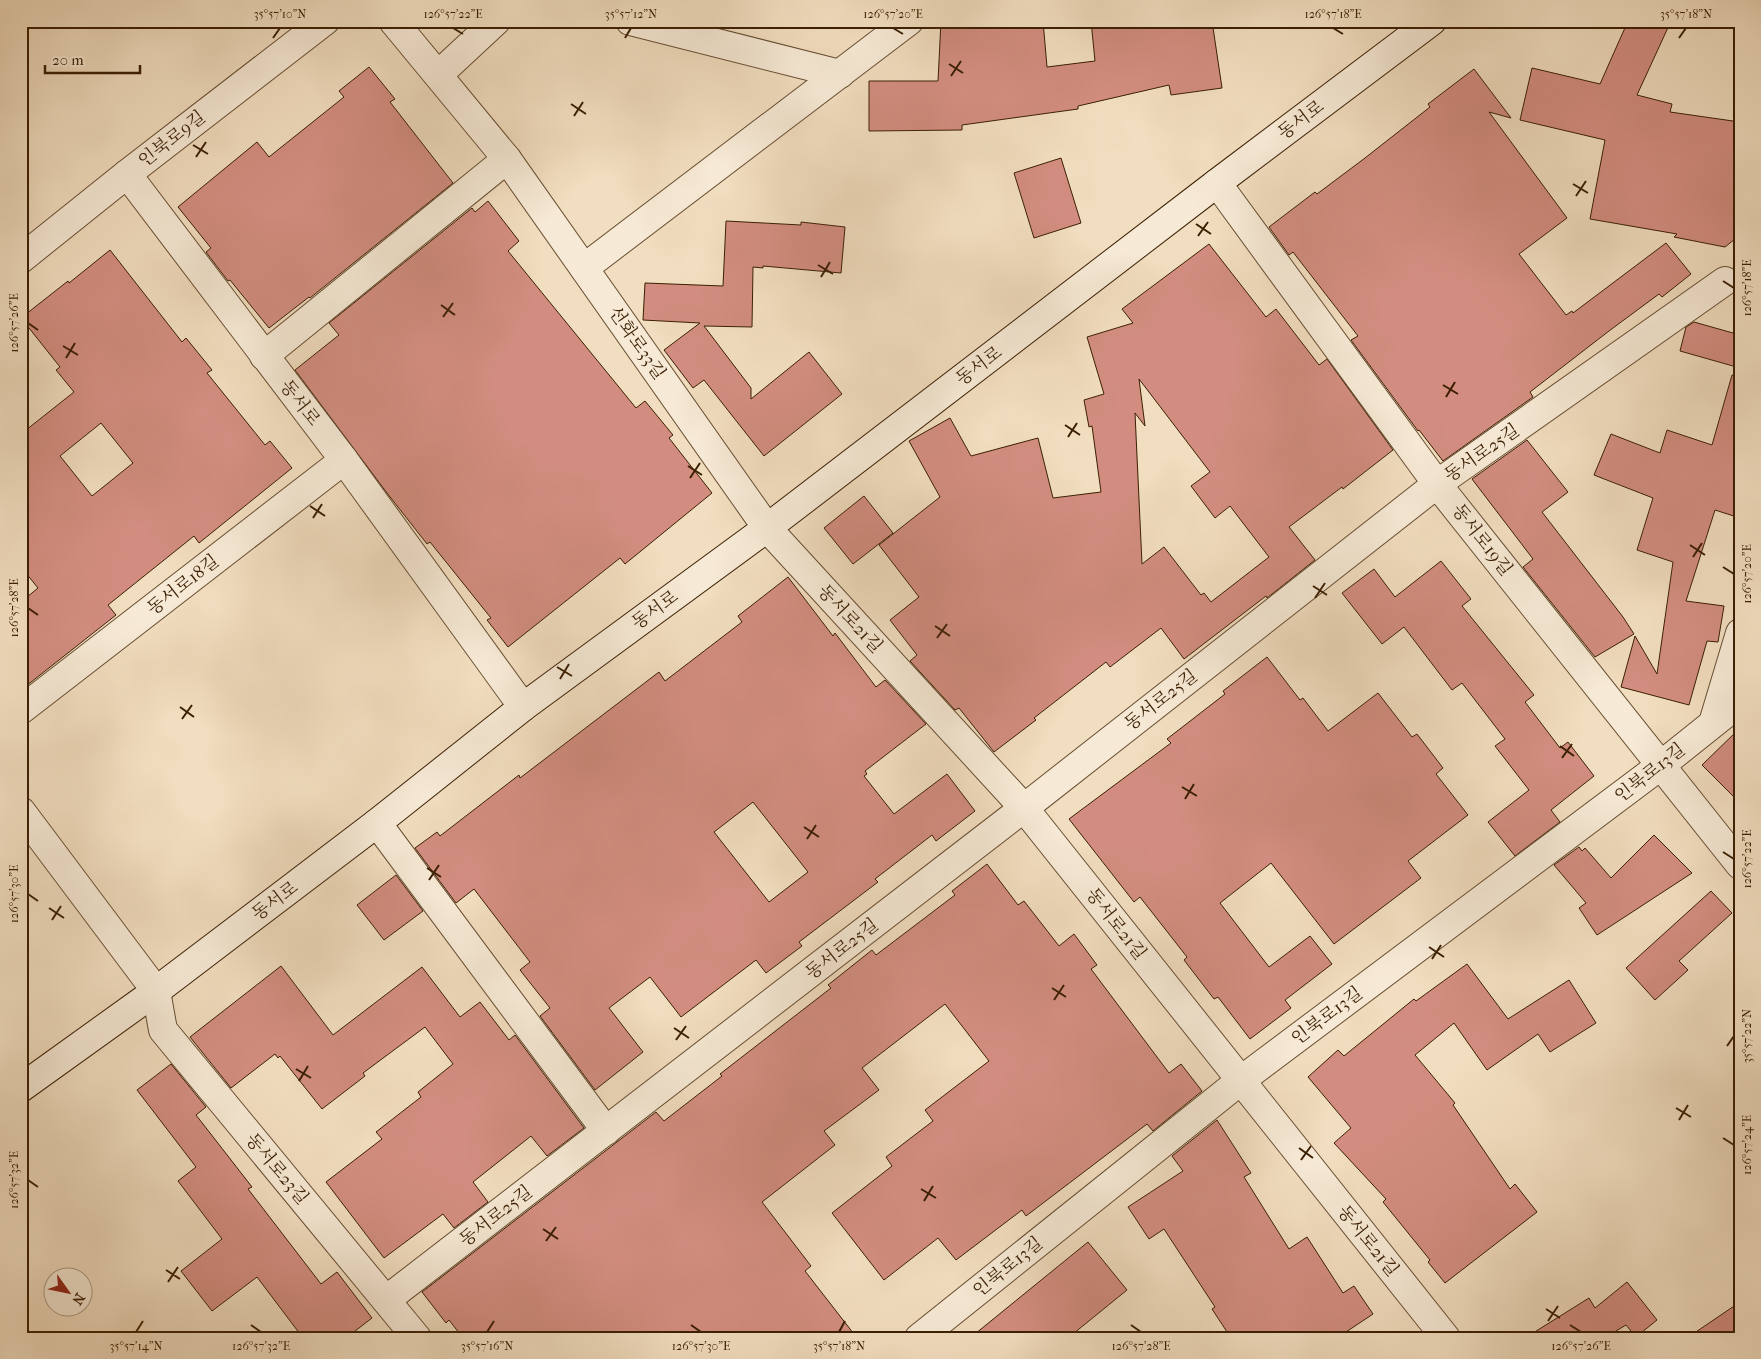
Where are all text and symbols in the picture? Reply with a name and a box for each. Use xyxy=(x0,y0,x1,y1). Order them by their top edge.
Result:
text: 35°57'10"N xyxy=(254,7,306,21)
text: 126°57'22"E xyxy=(423,7,483,21)
text: 35°57'12"N xyxy=(605,7,657,21)
text: 126°57'20"E xyxy=(863,7,923,21)
text: 126°57'18"E xyxy=(1304,7,1362,21)
text: 35°57'18"N xyxy=(1660,7,1712,21)
scale bar xyxy=(45,42,140,74)
text: 20 m xyxy=(52,51,84,69)
street label: 동서로 xyxy=(1274,96,1328,144)
street label: 인북로9길 xyxy=(134,106,210,172)
text: 126°57'18"E xyxy=(1740,259,1754,317)
text: 126°57'26"E xyxy=(7,293,21,353)
street label: 선화로33길 xyxy=(604,302,670,384)
street label: 동서로 xyxy=(952,342,1006,390)
street label: 동서로 xyxy=(276,376,324,430)
street label: 동서로25길 xyxy=(1441,420,1523,486)
street label: 동서로19길 xyxy=(1447,500,1517,580)
text: 126°57'20"E xyxy=(1740,544,1754,604)
street label: 동서로18길 xyxy=(143,551,223,619)
text: 126°57'28"E xyxy=(7,578,21,638)
street label: 동서로21길 xyxy=(813,581,887,657)
street label: 동서로 xyxy=(628,586,682,634)
street label: 동서로25길 xyxy=(1120,665,1202,735)
street label: 인북로13길 xyxy=(1611,739,1689,807)
text: 126°57'22"E xyxy=(1740,829,1754,889)
text: 126°57'30"E xyxy=(7,865,21,923)
street label: 동서로 xyxy=(248,877,302,925)
street label: 동서로21길 xyxy=(1081,884,1151,964)
street label: 동서로25길 xyxy=(801,914,883,984)
street label: 인북로13길 xyxy=(1287,983,1367,1049)
text: 35°57'22"N xyxy=(1740,1009,1754,1063)
text: 126°57'24"E xyxy=(1740,1115,1754,1175)
street label: 동서로23길 xyxy=(241,1129,313,1209)
text: 126°57'32"E xyxy=(7,1151,21,1209)
street label: 동서로25길 xyxy=(455,1181,537,1251)
street label: 동서로21길 xyxy=(1333,1201,1403,1281)
street label: 인북로13길 xyxy=(969,1233,1047,1301)
north arrow xyxy=(42,1266,92,1316)
text: N xyxy=(68,1290,89,1308)
text: 35°57'14"N xyxy=(109,1339,163,1353)
text: 126°57'32"E xyxy=(232,1339,290,1353)
text: 35°57'16"N xyxy=(461,1339,513,1353)
text: 126°57'30"E xyxy=(672,1339,730,1353)
text: 35°57'18"N xyxy=(813,1339,865,1353)
text: 126°57'28"E xyxy=(1111,1339,1171,1353)
text: 126°57'26"E xyxy=(1551,1339,1611,1353)

